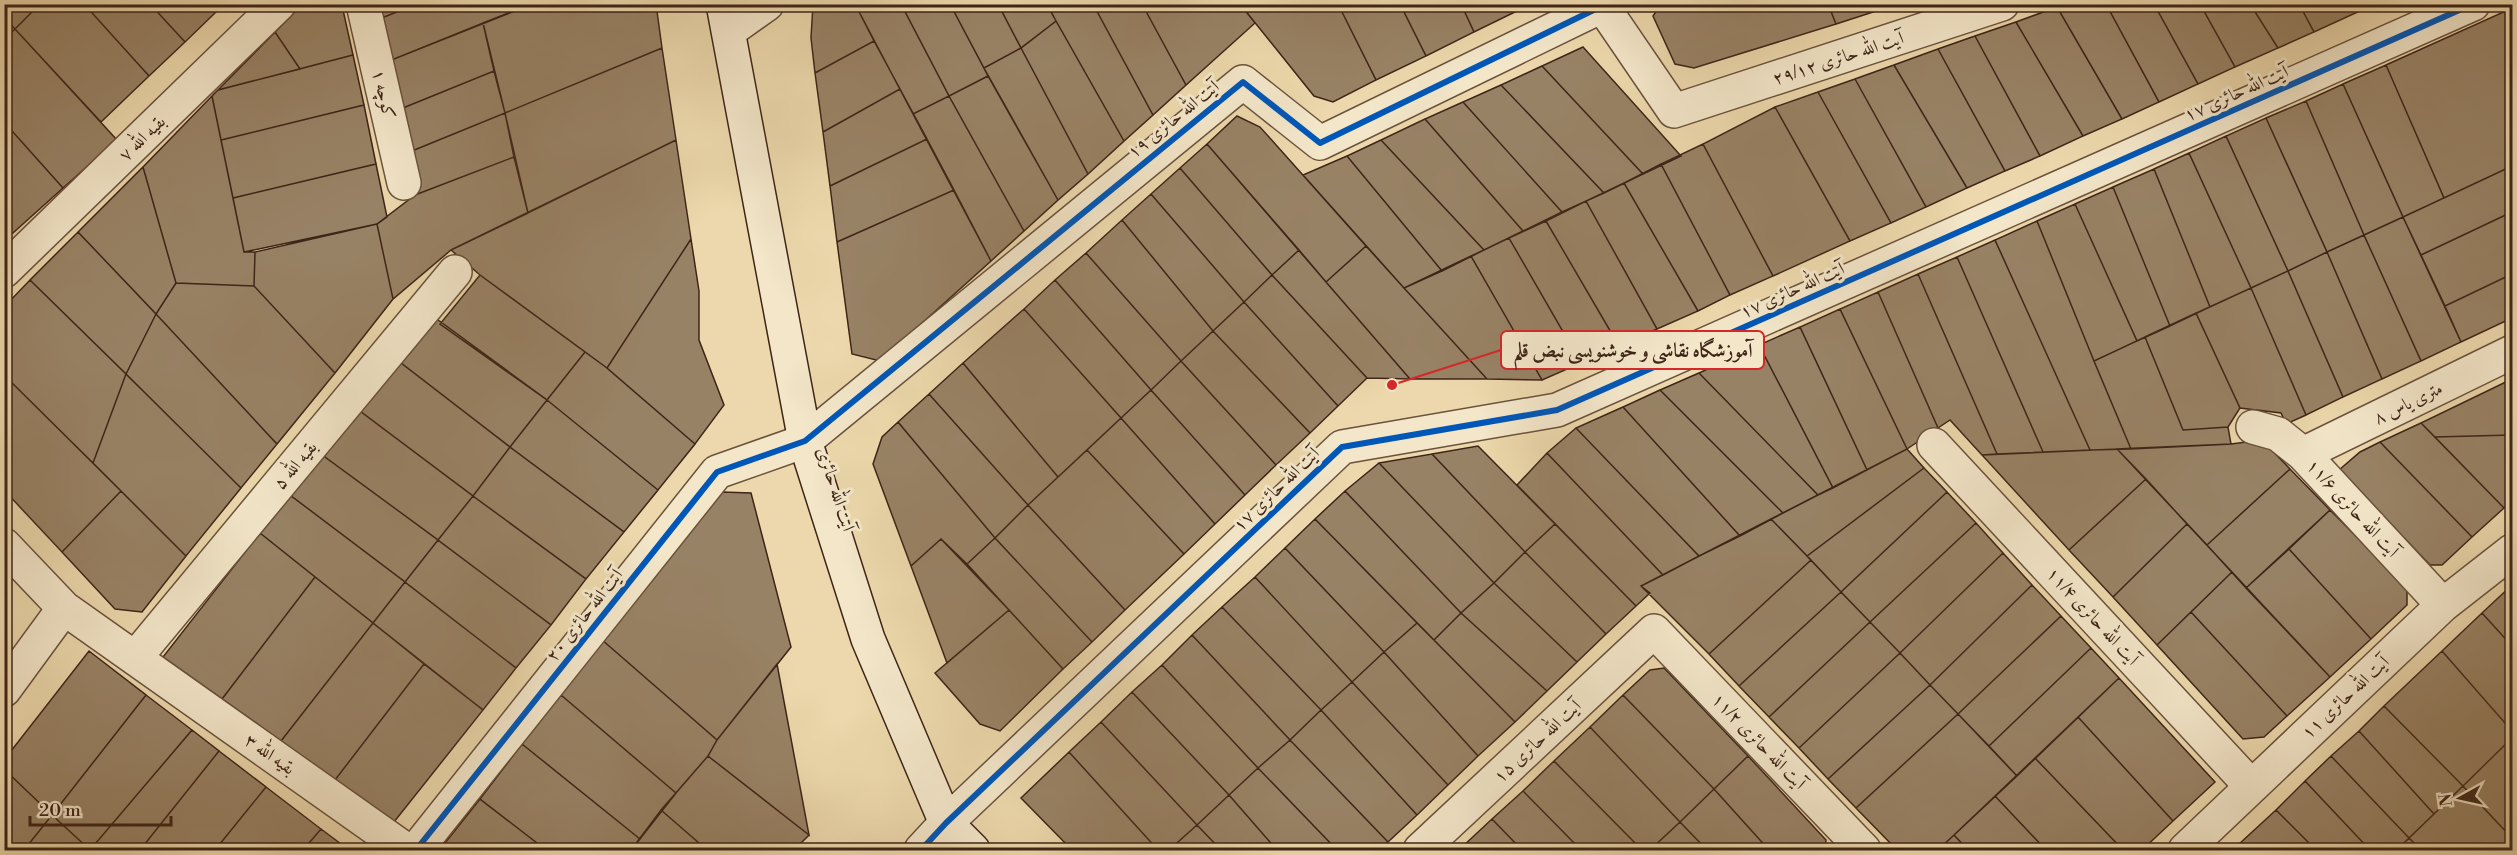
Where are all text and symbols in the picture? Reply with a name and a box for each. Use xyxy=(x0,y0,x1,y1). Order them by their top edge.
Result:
street label: آیت الله حائری ۲۹/۱۲ xyxy=(1769,23,1909,90)
street label: آیت الله حائری ۱۷ xyxy=(2179,57,2294,127)
street label: کوچه ۱ xyxy=(366,67,400,121)
street label: آیت الله حائری ۱۹ xyxy=(1121,72,1226,164)
street label: بقیه الله ۷ xyxy=(112,108,171,166)
street label: آیت الله حائری ۱۷ xyxy=(1735,254,1850,324)
callout: آموزشگاه نقاشی و خوشنویسی نبض قلم xyxy=(1501,331,1764,369)
text: آموزشگاه نقاشی و خوشنویسی نبض قلم xyxy=(1513,337,1755,371)
street label: ۸ متری یاس xyxy=(2370,377,2447,430)
street label: بقیه الله ۵ xyxy=(266,434,322,494)
street label: آیت الله حائری ۱۷ xyxy=(1226,439,1326,536)
street label: آیت الله حائری xyxy=(811,443,863,536)
street label: آیت الله حائری ۱۱/۶ xyxy=(2301,452,2408,564)
street label: آیت الله حائری ۱۱/۴ xyxy=(2041,560,2148,672)
street label: آیت الله حائری ۲۰ xyxy=(539,561,629,666)
street label: آیت الله حائری ۱۱ xyxy=(2295,647,2396,744)
street label: آیت الله حائری ۱۱/۲ xyxy=(1707,686,1814,796)
street label: آیت الله حائری ۱۵ xyxy=(1487,691,1588,788)
street label: بقیه الله ۳ xyxy=(240,726,301,780)
north arrow xyxy=(2430,768,2490,828)
scale bar xyxy=(30,789,171,827)
text: N xyxy=(2435,792,2457,808)
text: 20 m xyxy=(39,799,81,822)

